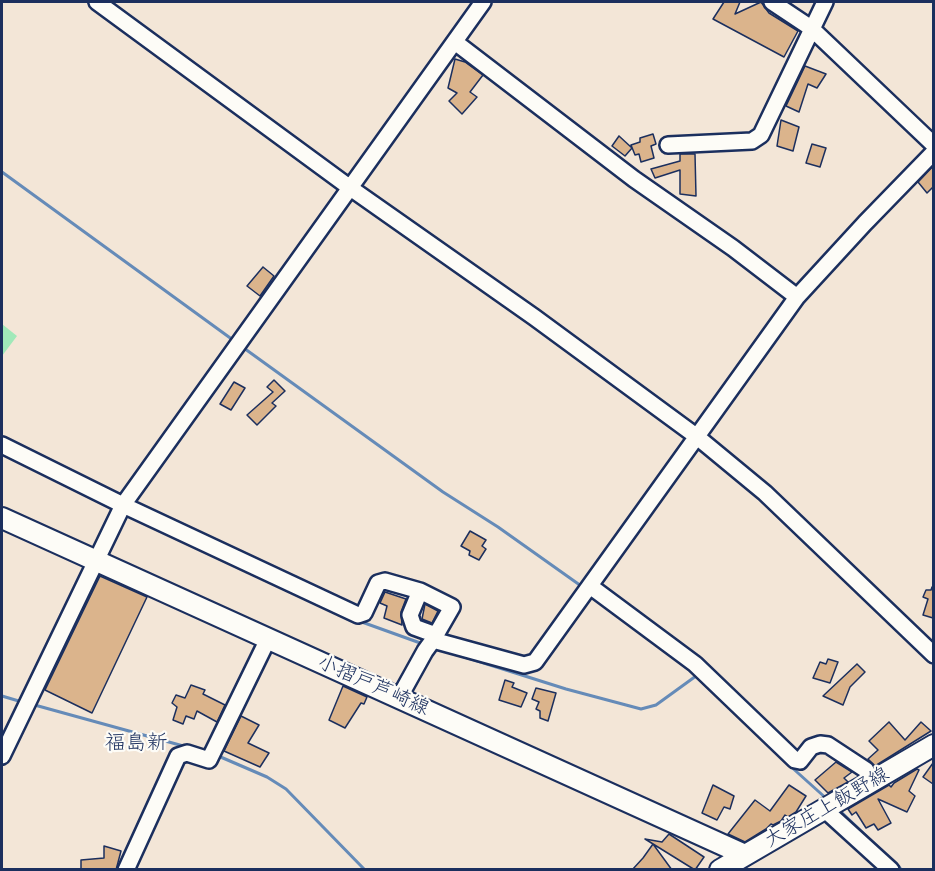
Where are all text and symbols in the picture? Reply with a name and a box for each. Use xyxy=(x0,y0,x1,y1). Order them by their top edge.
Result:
street label: 小摺戸芦崎線 xyxy=(313,651,433,721)
district label: 福島新 xyxy=(105,731,167,757)
street label: 大家庄上飯野線 xyxy=(760,763,894,853)

